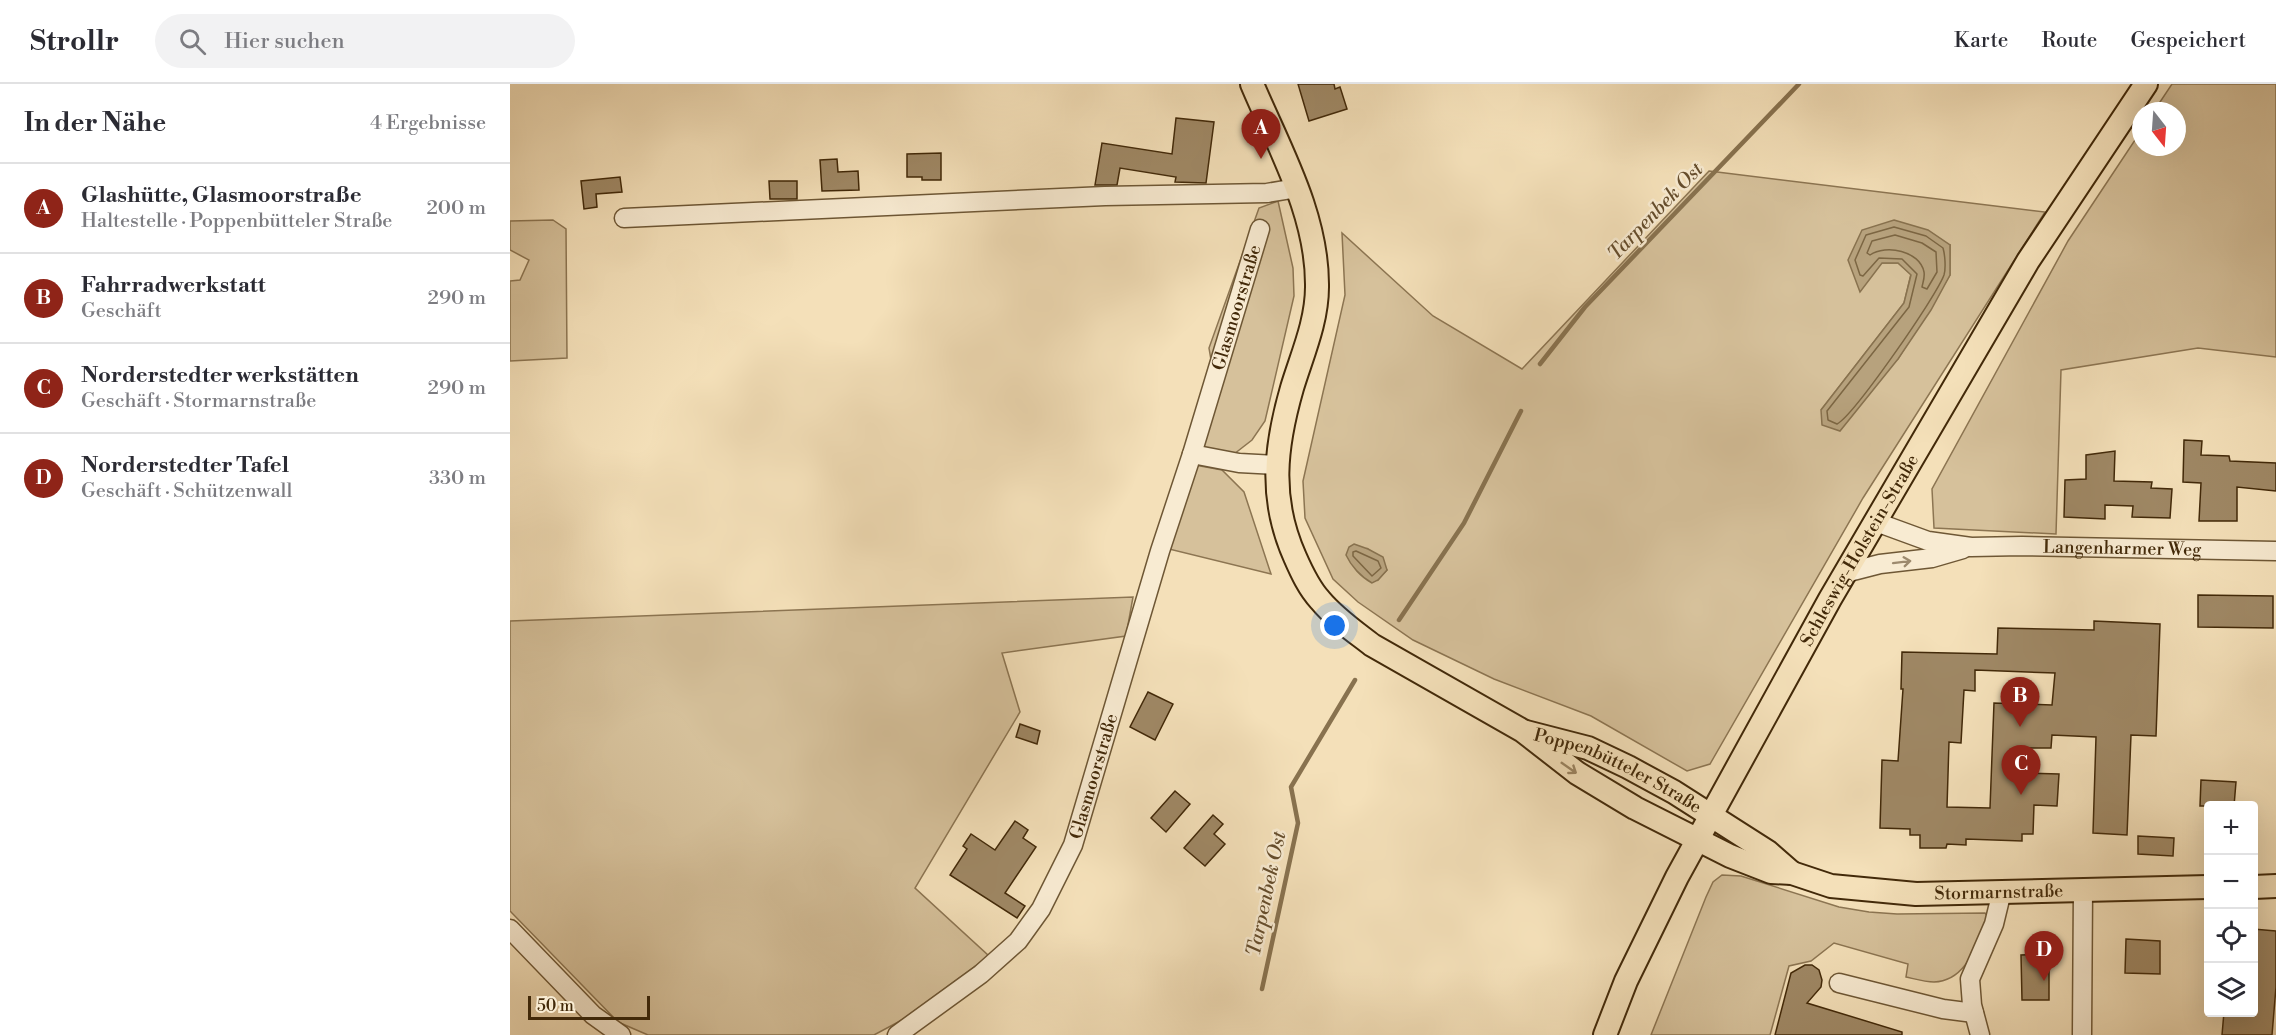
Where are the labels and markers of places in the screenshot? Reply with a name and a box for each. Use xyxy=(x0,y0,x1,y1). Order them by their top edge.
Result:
pin: A xyxy=(1242,110,1281,159)
pin: B xyxy=(2000,678,2040,727)
pin: C xyxy=(2002,746,2040,795)
pin: D xyxy=(2024,932,2063,981)

